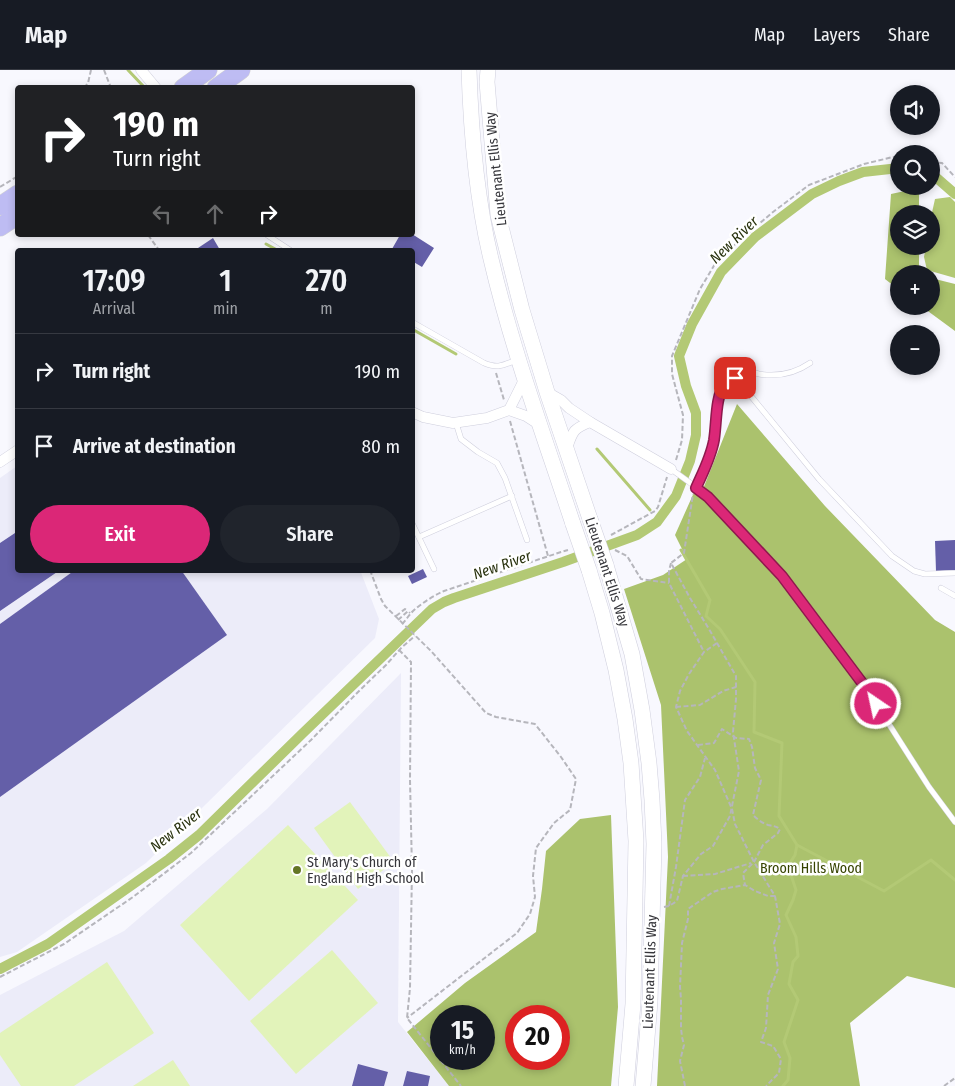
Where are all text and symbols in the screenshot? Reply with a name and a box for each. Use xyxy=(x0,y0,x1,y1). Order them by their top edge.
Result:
text: Map xyxy=(25,21,67,49)
text: Map xyxy=(754,24,785,46)
text: Layers xyxy=(813,24,860,46)
text: Share xyxy=(888,24,930,46)
map controls xyxy=(890,85,940,375)
button: sound xyxy=(890,85,940,135)
text: 190 m xyxy=(113,103,199,145)
icon: right xyxy=(30,105,95,170)
street label: Lieutenant Ellis Way xyxy=(481,111,510,227)
text: Turn right xyxy=(113,145,201,172)
button: search xyxy=(890,145,940,195)
icon: left xyxy=(148,200,176,228)
icon: ahead xyxy=(201,200,229,228)
icon: right xyxy=(254,200,282,228)
button: layers xyxy=(890,205,940,255)
water label: New River xyxy=(706,212,762,267)
text: 17:09 xyxy=(83,263,146,299)
text: 1 xyxy=(219,263,232,299)
text: 270 xyxy=(305,263,347,299)
button: + xyxy=(890,265,940,315)
text: Arrival xyxy=(93,299,135,318)
text: min xyxy=(213,299,238,318)
text: m xyxy=(320,299,333,318)
button: − xyxy=(890,325,940,375)
icon: right xyxy=(30,357,58,385)
pin xyxy=(714,357,756,399)
text: Turn right xyxy=(73,360,150,383)
text: 190 m xyxy=(354,360,400,383)
icon: arrive xyxy=(721,364,749,392)
icon: arrive xyxy=(30,432,58,460)
text: Arrive at destination xyxy=(73,435,236,458)
text: 80 m xyxy=(362,435,400,458)
button: Exit xyxy=(30,505,210,563)
button: Share xyxy=(220,505,400,563)
street label: Lieutenant Ellis Way xyxy=(581,515,633,630)
water label: New River xyxy=(471,546,534,583)
position arrow xyxy=(849,677,901,729)
water label: New River xyxy=(147,804,206,856)
place label: St Mary's Church of England High School xyxy=(307,854,424,887)
park label: Broom Hills Wood xyxy=(760,860,862,877)
marker: St Mary's Church of England High School xyxy=(291,864,303,876)
street label: Lieutenant Ellis Way xyxy=(640,914,661,1029)
speed limit sign: 20 xyxy=(505,1005,570,1070)
text: 15 xyxy=(451,1016,474,1046)
text: km/h xyxy=(449,1043,476,1057)

